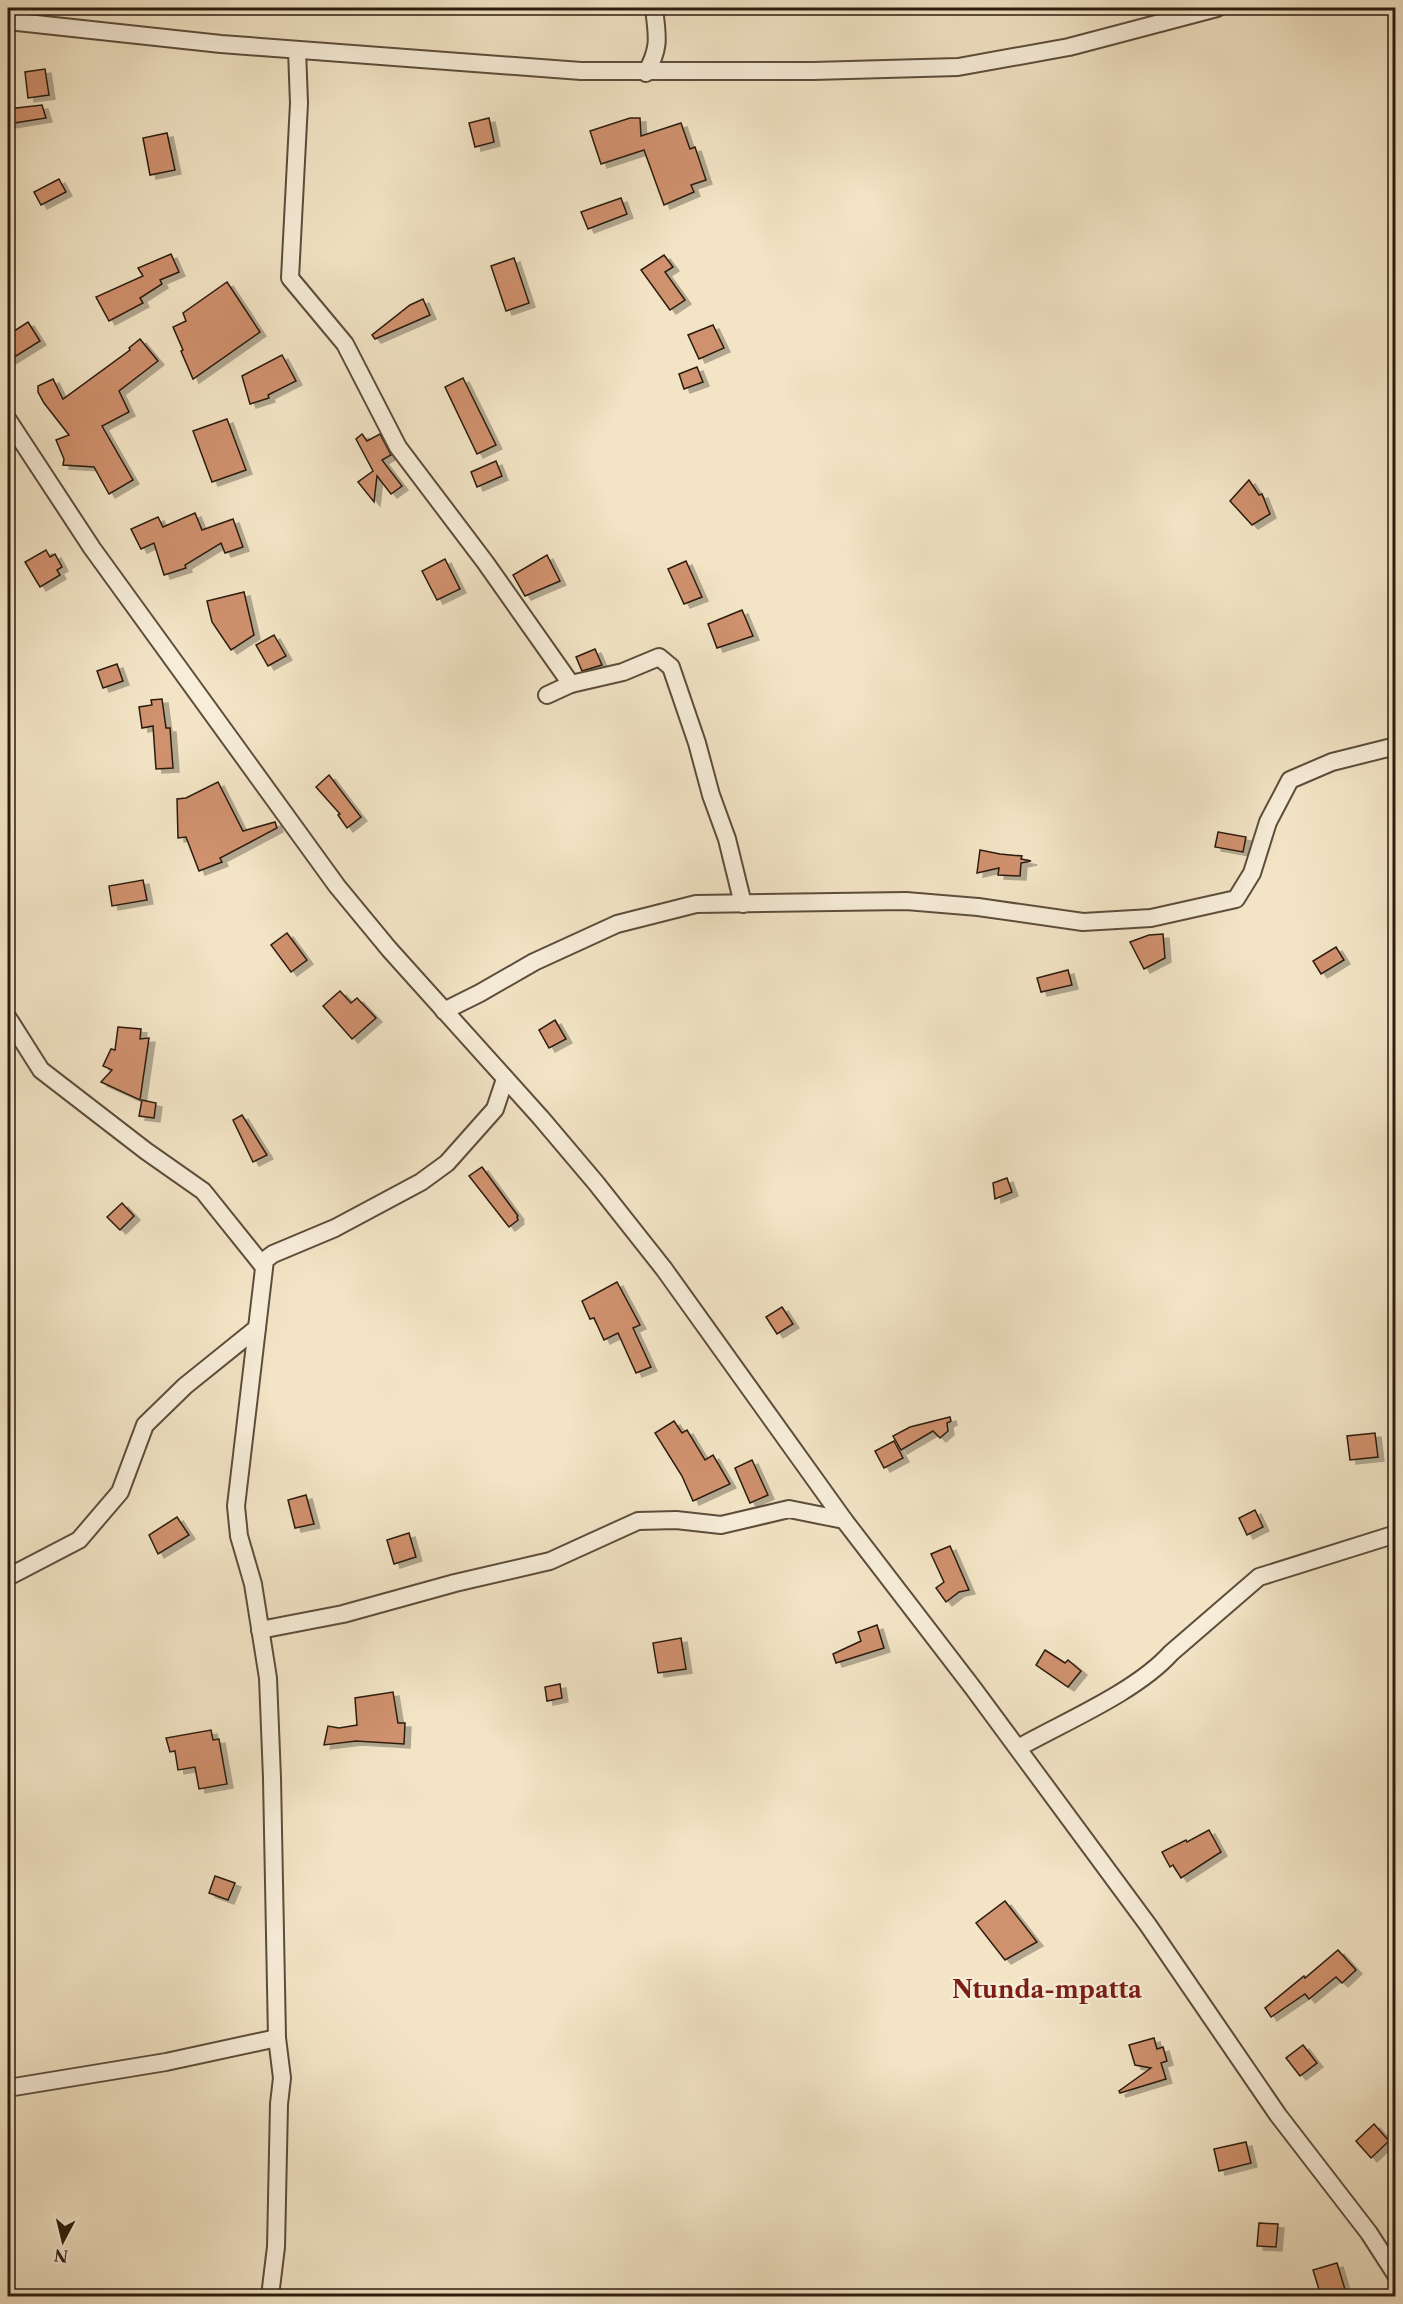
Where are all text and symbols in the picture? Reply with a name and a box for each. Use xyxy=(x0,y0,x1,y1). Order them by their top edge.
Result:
district label: Ntunda-mpatta xyxy=(952,1975,1143,2004)
north arrow xyxy=(33,2211,93,2271)
text: N xyxy=(53,2245,69,2267)

